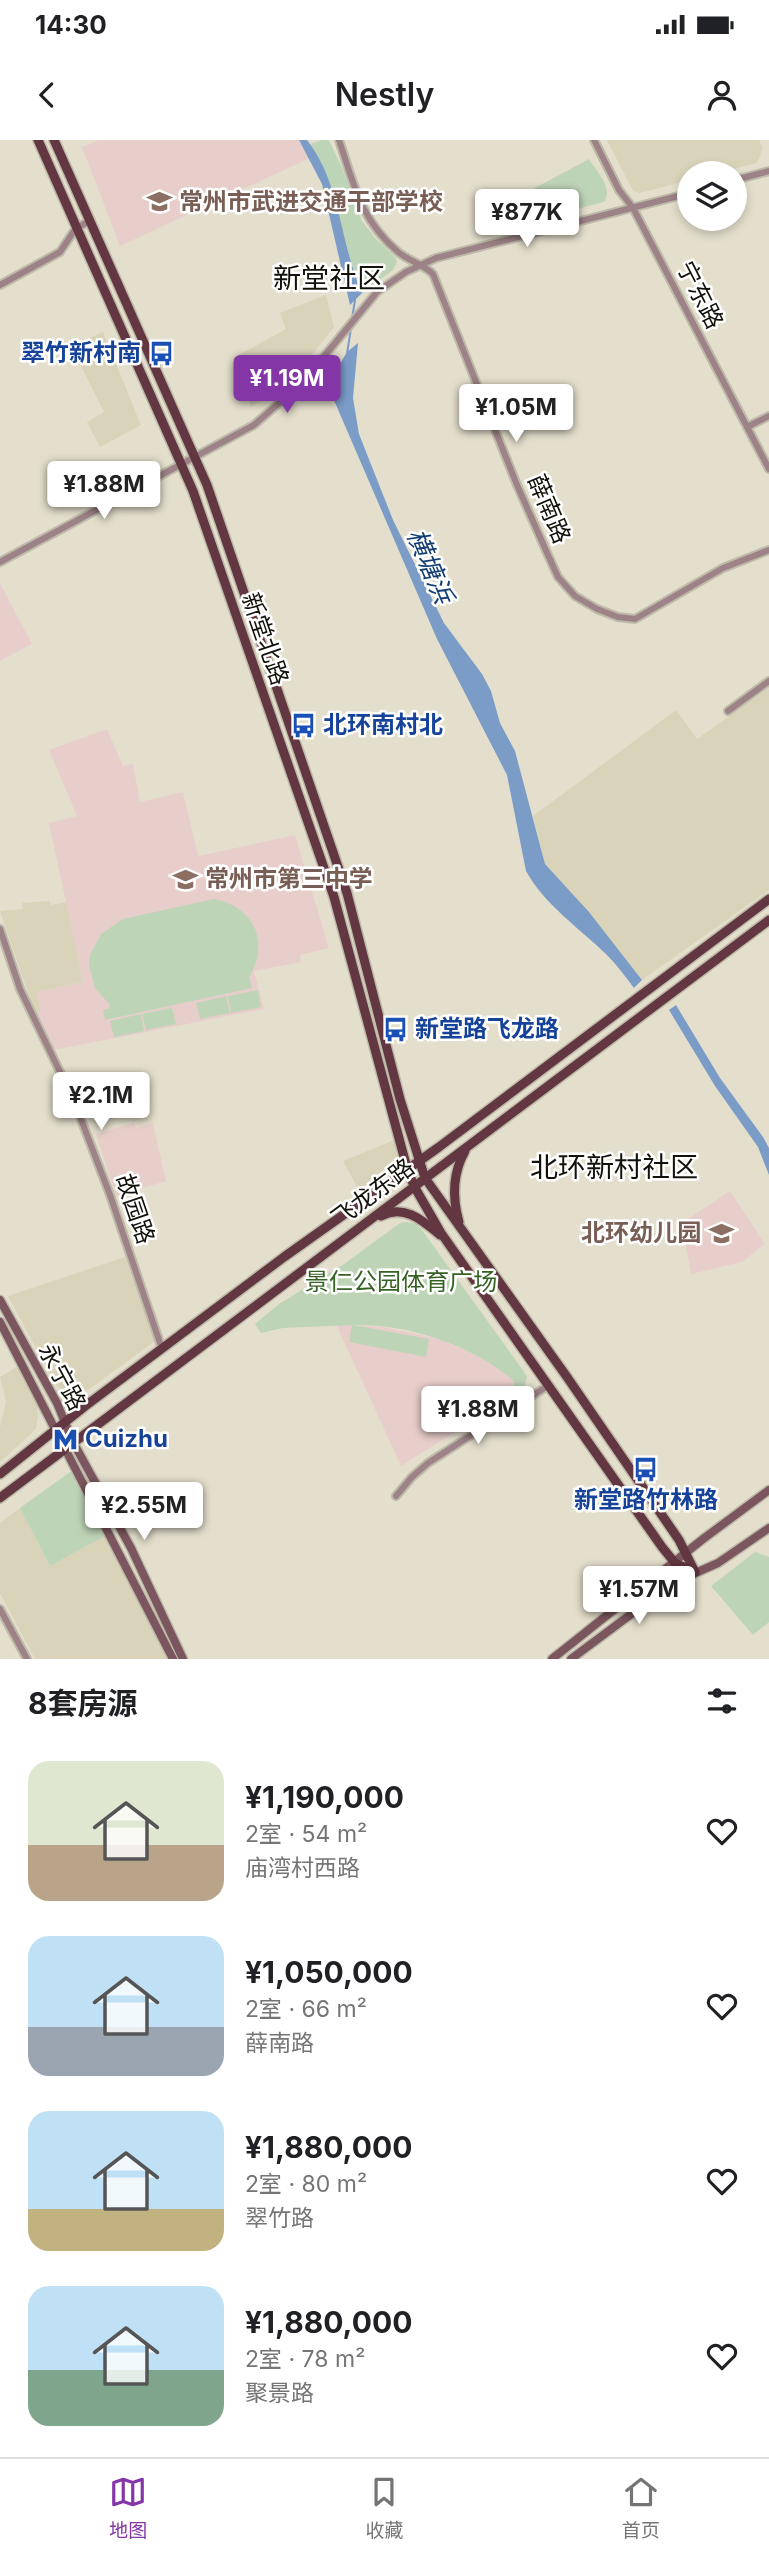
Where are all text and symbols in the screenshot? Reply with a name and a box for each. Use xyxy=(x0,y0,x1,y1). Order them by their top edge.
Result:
text: 14:30 xyxy=(35,9,107,40)
text: Nestly xyxy=(335,75,434,114)
icon: back xyxy=(28,76,66,114)
icon: person xyxy=(703,76,741,114)
map controls xyxy=(677,161,747,231)
button: layers xyxy=(677,161,747,231)
place label: 常州市武进交通干部学校 xyxy=(179,187,443,216)
school or university icon: 常州市武进交通干部学校 xyxy=(145,188,173,216)
pin: ¥877K xyxy=(478,190,576,249)
text: ¥877K xyxy=(491,198,563,226)
street label: 宁东路 xyxy=(671,256,730,333)
district label: 新堂社区 xyxy=(273,261,385,295)
place label: 翠竹新村南 xyxy=(21,338,141,367)
bus stop icon: 翠竹新村南 xyxy=(147,339,175,367)
pin: ¥1.19M xyxy=(230,356,344,415)
text: ¥1.19M xyxy=(250,364,324,392)
pin: ¥1.05M xyxy=(459,384,573,444)
text: ¥1.05M xyxy=(475,393,557,421)
pin: ¥1.88M xyxy=(47,462,161,521)
text: ¥1.88M xyxy=(63,470,145,498)
street label: 薛南路 xyxy=(522,470,577,548)
water label: 横塘浜 xyxy=(401,524,461,610)
street label: 新堂北路 xyxy=(236,589,295,689)
place label: 北环南村北 xyxy=(323,710,443,739)
bus stop icon: 北环南村北 xyxy=(289,711,317,739)
place label: 常州市第三中学 xyxy=(205,864,373,893)
school or university icon: 常州市第三中学 xyxy=(171,865,199,893)
place label: 新堂路飞龙路 xyxy=(415,1014,559,1043)
bus stop icon: 新堂路飞龙路 xyxy=(381,1015,409,1043)
pin: ¥2.1M xyxy=(52,1072,150,1132)
text: ¥2.1M xyxy=(69,1081,133,1109)
district label: 北环新村社区 xyxy=(530,1150,698,1184)
street label: 飞龙东路 xyxy=(326,1152,420,1233)
street label: 故园路 xyxy=(110,1170,161,1248)
place label: 北环幼儿园 xyxy=(581,1218,701,1247)
school or university icon: 北环幼儿园 xyxy=(707,1219,735,1247)
park label: 景仁公园体育广场 xyxy=(305,1267,497,1296)
street label: 永宁路 xyxy=(33,1338,92,1415)
pin: ¥1.88M xyxy=(421,1386,535,1446)
text: ¥1.88M xyxy=(437,1395,519,1423)
place label: Cuizhu xyxy=(85,1424,168,1453)
metro station icon: Cuizhu xyxy=(51,1425,79,1453)
bus stop icon: 新堂路竹林路 xyxy=(632,1455,660,1483)
pin: ¥2.55M xyxy=(87,1482,201,1542)
place label: 新堂路竹林路 xyxy=(574,1485,718,1514)
text: ¥2.55M xyxy=(101,1491,187,1519)
pin: ¥1.57M xyxy=(582,1566,696,1626)
text: ¥1.57M xyxy=(599,1575,679,1603)
icon: filters xyxy=(703,1682,741,1720)
text: 8套房源 xyxy=(28,1685,138,1721)
text: ¥1,190,000 xyxy=(245,1779,404,1815)
icon: home xyxy=(84,1789,168,1873)
icon: heart xyxy=(703,1812,741,1850)
text: 2室 · 54 m² xyxy=(245,1820,367,1848)
text: 庙湾村西路 xyxy=(245,1854,360,1882)
text: ¥1,050,000 xyxy=(245,1954,413,1990)
icon: home xyxy=(84,1964,168,2048)
icon: heart xyxy=(703,1987,741,2025)
text: 2室 · 66 m² xyxy=(245,1995,367,2023)
text: 薛南路 xyxy=(245,2029,314,2057)
text: ¥1,880,000 xyxy=(245,2129,412,2165)
icon: home xyxy=(84,2139,168,2223)
icon: heart xyxy=(703,2162,741,2200)
text: 2室 · 80 m² xyxy=(245,2170,367,2198)
text: 翠竹路 xyxy=(245,2204,314,2232)
text: ¥1,880,000 xyxy=(245,2304,412,2340)
icon: home xyxy=(84,2314,168,2398)
icon: heart xyxy=(703,2337,741,2375)
text: 2室 · 78 m² xyxy=(245,2345,365,2373)
text: 聚景路 xyxy=(245,2379,314,2407)
tab: 地图 xyxy=(109,2473,147,2542)
tab: 收藏 xyxy=(365,2473,404,2542)
tab: 首页 xyxy=(622,2473,660,2542)

